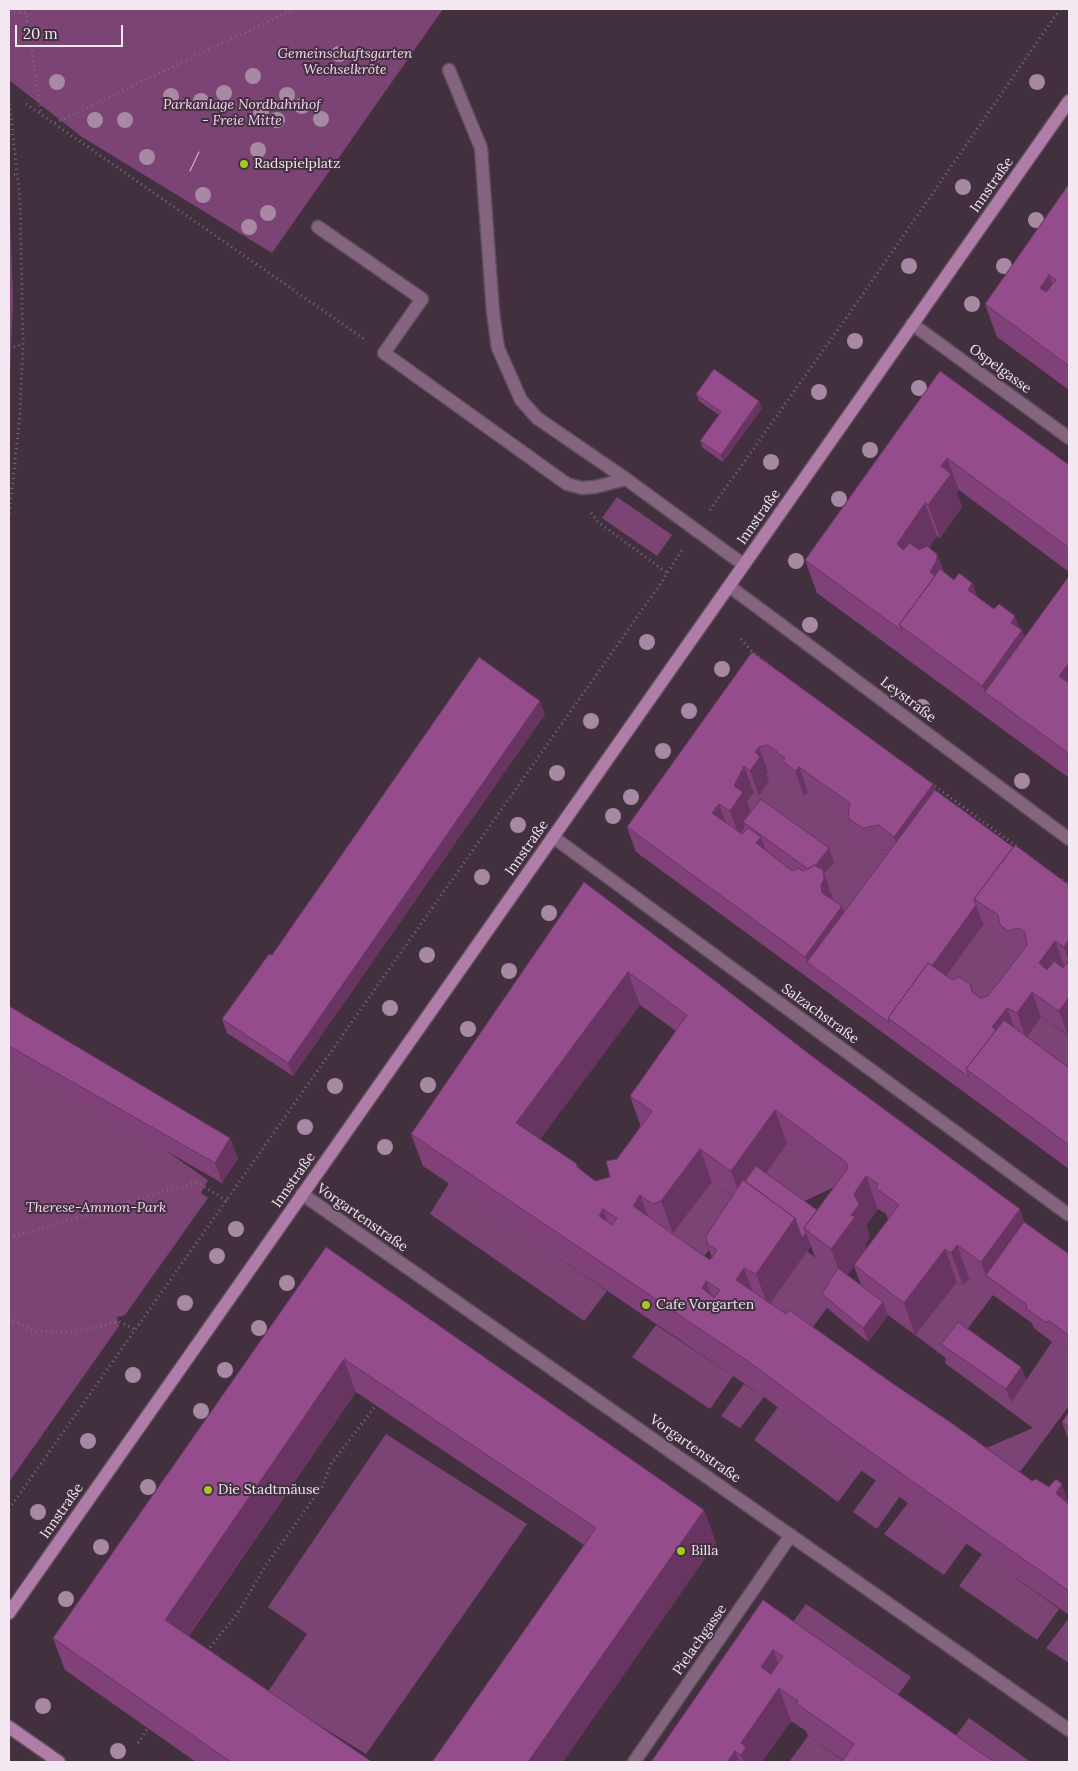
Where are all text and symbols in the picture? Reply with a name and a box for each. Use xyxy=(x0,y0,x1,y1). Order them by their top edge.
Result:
scale bar xyxy=(18,15,125,47)
text: 20 m xyxy=(23,24,58,43)
park label: Gemeinschaftsgarten Wechselkröte xyxy=(278,46,412,78)
park label: Parkanlage Nordbahnhof - Freie Mitte xyxy=(163,97,321,130)
street label: Innstraße xyxy=(967,154,1017,216)
place label: Radspielplatz xyxy=(254,156,340,172)
marker: Radspielplatz xyxy=(238,158,250,170)
street label: Ospelgasse xyxy=(966,341,1034,397)
street label: Innstraße xyxy=(734,486,784,548)
street label: Leystraße xyxy=(877,674,939,726)
street label: Innstraße xyxy=(502,817,552,879)
street label: Salzachstraße xyxy=(778,980,862,1048)
street label: Innstraße xyxy=(269,1149,319,1211)
street label: Vorgartenstraße xyxy=(313,1180,411,1256)
park label: Therese-Ammon-Park xyxy=(26,1200,166,1216)
place label: Cafe Vorgarten xyxy=(656,1297,754,1313)
marker: Cafe Vorgarten xyxy=(640,1299,652,1311)
street label: Vorgartenstraße xyxy=(646,1411,744,1487)
street label: Innstraße xyxy=(37,1480,87,1542)
place label: Die Stadtmäuse xyxy=(218,1482,320,1498)
marker: Die Stadtmäuse xyxy=(202,1484,214,1496)
place label: Billa xyxy=(691,1543,718,1559)
marker: Billa xyxy=(675,1545,687,1557)
street label: Pielachgasse xyxy=(669,1601,731,1679)

